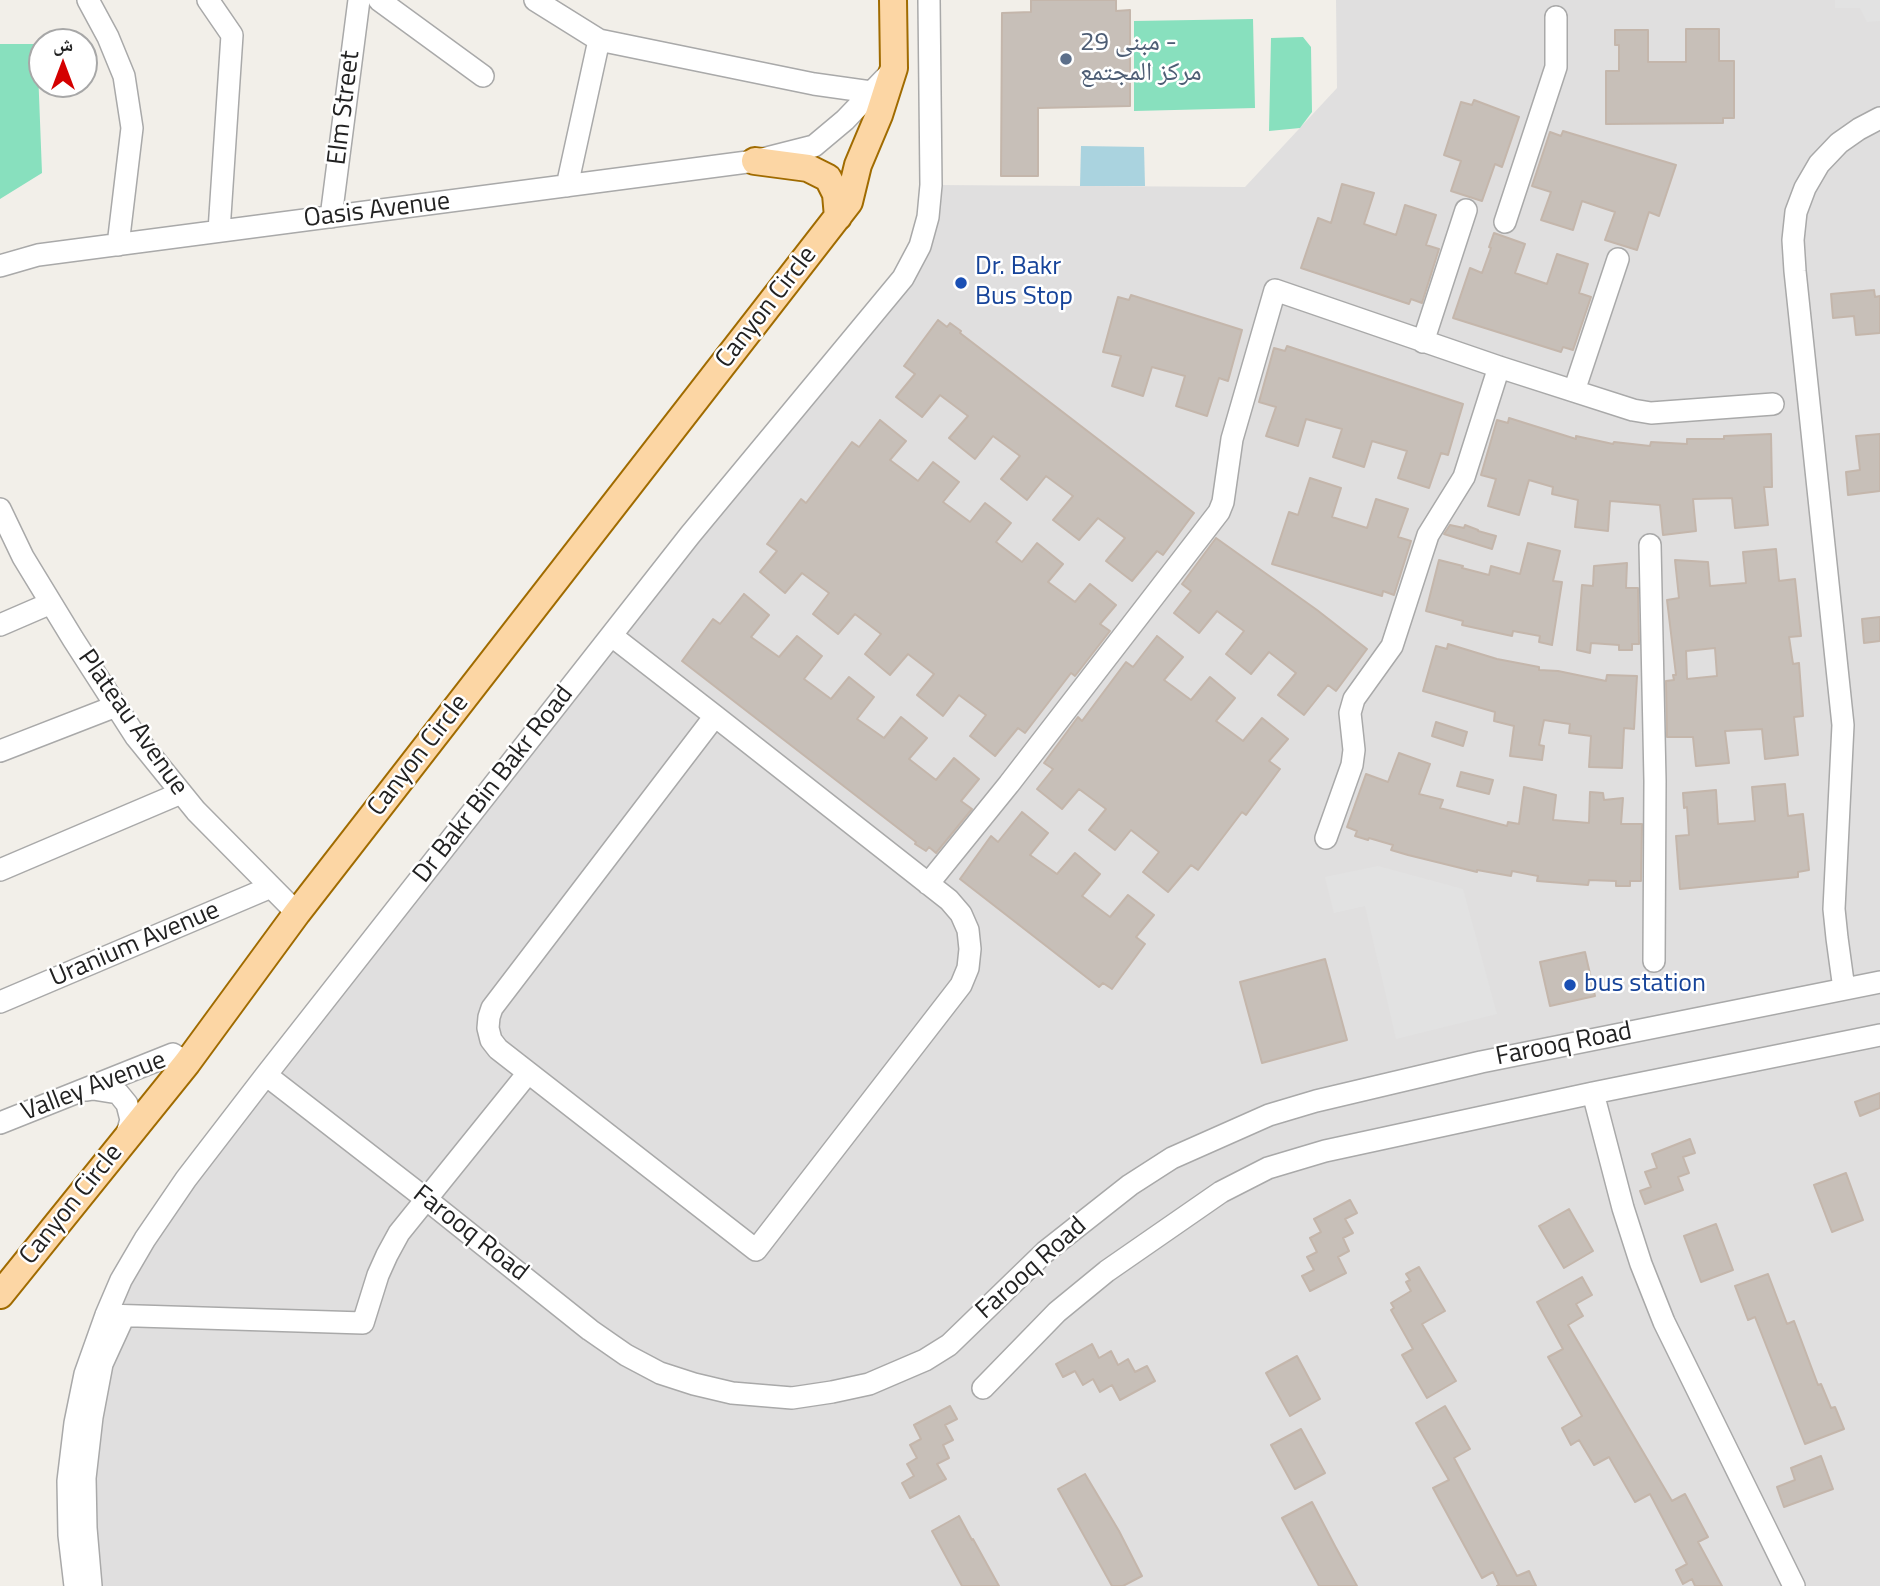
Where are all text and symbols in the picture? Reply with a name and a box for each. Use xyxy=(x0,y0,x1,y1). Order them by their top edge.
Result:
north arrow xyxy=(28,28,98,98)
place label: مبنى 29 - مركز المجتمع xyxy=(1080,28,1202,90)
text: ش xyxy=(53,29,73,58)
street label: Elm Street xyxy=(323,49,367,167)
marker: مبنى 29 - مركز المجتمع xyxy=(1058,51,1074,67)
street label: Oasis Avenue xyxy=(302,187,452,235)
street label: Canyon Circle xyxy=(710,241,824,375)
place label: Dr. Bakr Bus Stop xyxy=(975,252,1073,314)
marker: Dr. Bakr Bus Stop xyxy=(953,275,969,291)
street label: Plateau Avenue xyxy=(70,644,194,802)
street label: Dr Bakr Bin Bakr Road xyxy=(407,680,581,890)
street label: Canyon Circle xyxy=(362,689,476,823)
street label: Uranium Avenue xyxy=(46,895,224,995)
place label: bus station xyxy=(1584,969,1706,1001)
marker: bus station xyxy=(1562,977,1578,993)
street label: Farooq Road xyxy=(1493,1017,1635,1073)
street label: Valley Avenue xyxy=(17,1045,171,1129)
street label: Canyon Circle xyxy=(14,1139,130,1271)
street label: Farooq Road xyxy=(406,1179,534,1289)
street label: Farooq Road xyxy=(970,1211,1094,1327)

